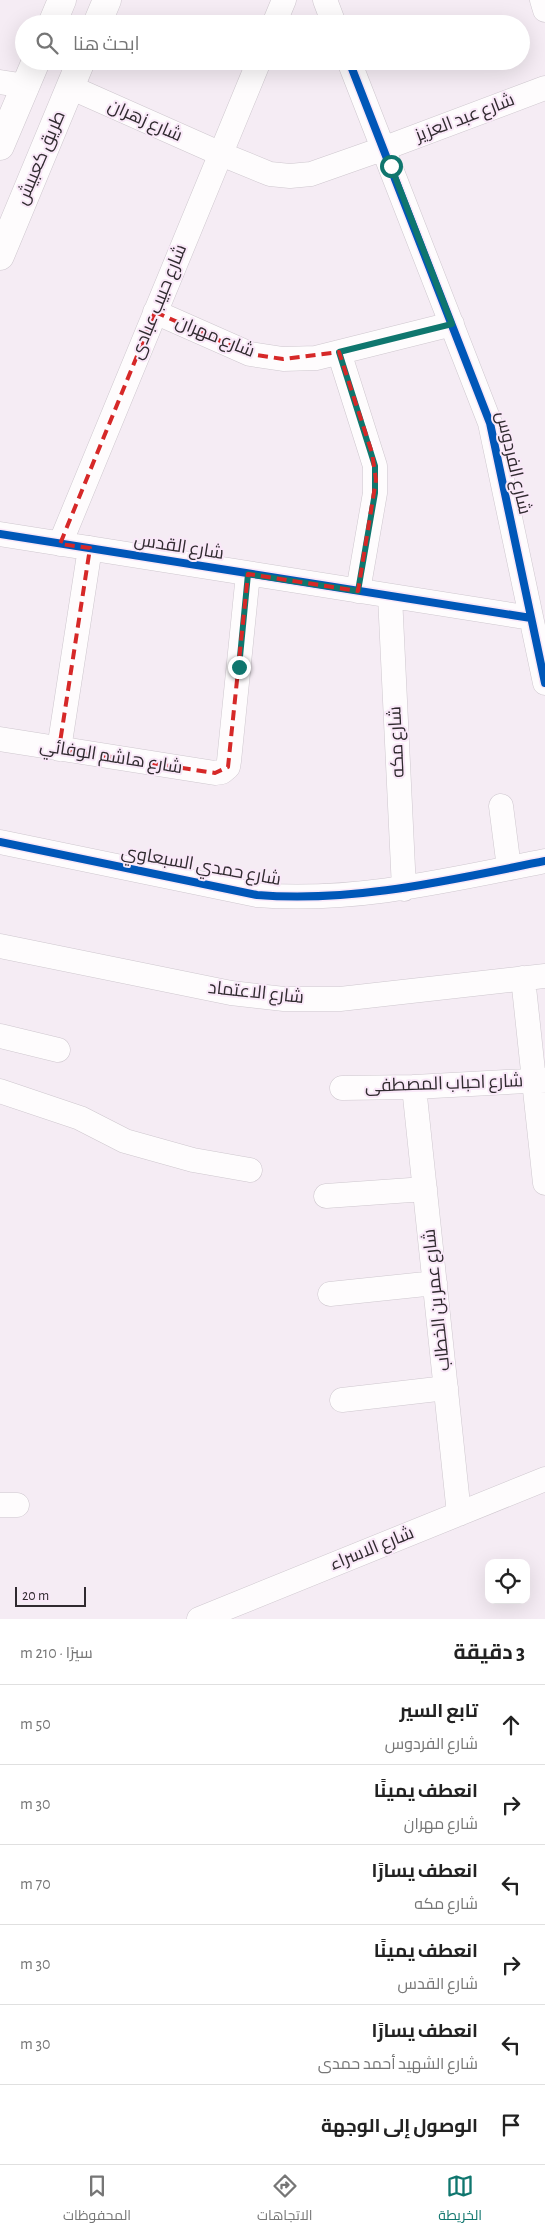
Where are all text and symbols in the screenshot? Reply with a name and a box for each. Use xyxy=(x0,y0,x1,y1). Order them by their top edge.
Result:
search box xyxy=(15,15,530,70)
icon: search xyxy=(33,29,61,57)
text: ابحث هنا xyxy=(73,35,140,54)
street label: شارع عبد العزيز xyxy=(412,90,518,147)
street label: شارع زهران xyxy=(104,96,185,147)
street label: طريق كعبيش xyxy=(12,108,71,208)
route start xyxy=(380,155,403,178)
street label: شارع حبيب عبادى xyxy=(127,242,192,363)
street label: شارع مهران xyxy=(172,312,257,363)
street label: شارع الفردوس xyxy=(490,410,535,517)
street label: شارع القدس xyxy=(133,530,225,565)
route end xyxy=(228,656,251,679)
street label: شارع مكه xyxy=(385,706,410,778)
street label: شارع هاشم الوفائي xyxy=(38,736,184,781)
street label: شارع حمدي السبعاوي xyxy=(119,842,282,893)
street label: شارع الاعتماد xyxy=(207,978,305,1009)
street label: شارع احباب المصطفى xyxy=(364,1071,524,1098)
street label: شارع عمر بن الخطاب xyxy=(420,1228,455,1372)
street label: شارع الاسراء xyxy=(327,1523,417,1576)
map controls xyxy=(485,1559,530,1604)
button: locate xyxy=(485,1559,530,1604)
scale bar xyxy=(15,1584,86,1607)
text: 20 m xyxy=(22,1589,49,1603)
text: 3 دقيقة xyxy=(453,1642,525,1663)
text: سيرًا · 210 m xyxy=(20,1645,93,1661)
text: تابع السير xyxy=(400,1702,478,1721)
icon: ahead xyxy=(497,1711,525,1739)
text: 50 m xyxy=(20,1716,51,1732)
text: شارع الفردوس xyxy=(385,1736,478,1752)
text: انعطف يمينًا xyxy=(374,1782,478,1801)
icon: right xyxy=(497,1791,525,1819)
text: 30 m xyxy=(20,1796,51,1812)
text: شارع مهران xyxy=(404,1816,478,1832)
text: انعطف يسارًا xyxy=(372,1862,478,1881)
icon: left xyxy=(497,1871,525,1899)
text: 70 m xyxy=(20,1876,51,1892)
text: شارع مكه xyxy=(414,1896,478,1912)
text: انعطف يمينًا xyxy=(374,1942,478,1961)
icon: right xyxy=(497,1951,525,1979)
text: 30 m xyxy=(20,1956,51,1972)
text: شارع القدس xyxy=(398,1976,478,1992)
text: انعطف يسارًا xyxy=(372,2022,478,2041)
icon: left xyxy=(497,2031,525,2059)
text: 30 m xyxy=(20,2036,51,2052)
text: شارع الشهيد أحمد حمدى xyxy=(318,2056,478,2072)
icon: arrive xyxy=(497,2111,525,2139)
text: الوصول إلى الوجهة xyxy=(321,2117,478,2136)
tab: المحفوظات xyxy=(63,2172,131,2228)
tab: الاتجاهات xyxy=(257,2172,312,2228)
tab: الخريطة xyxy=(438,2172,482,2228)

